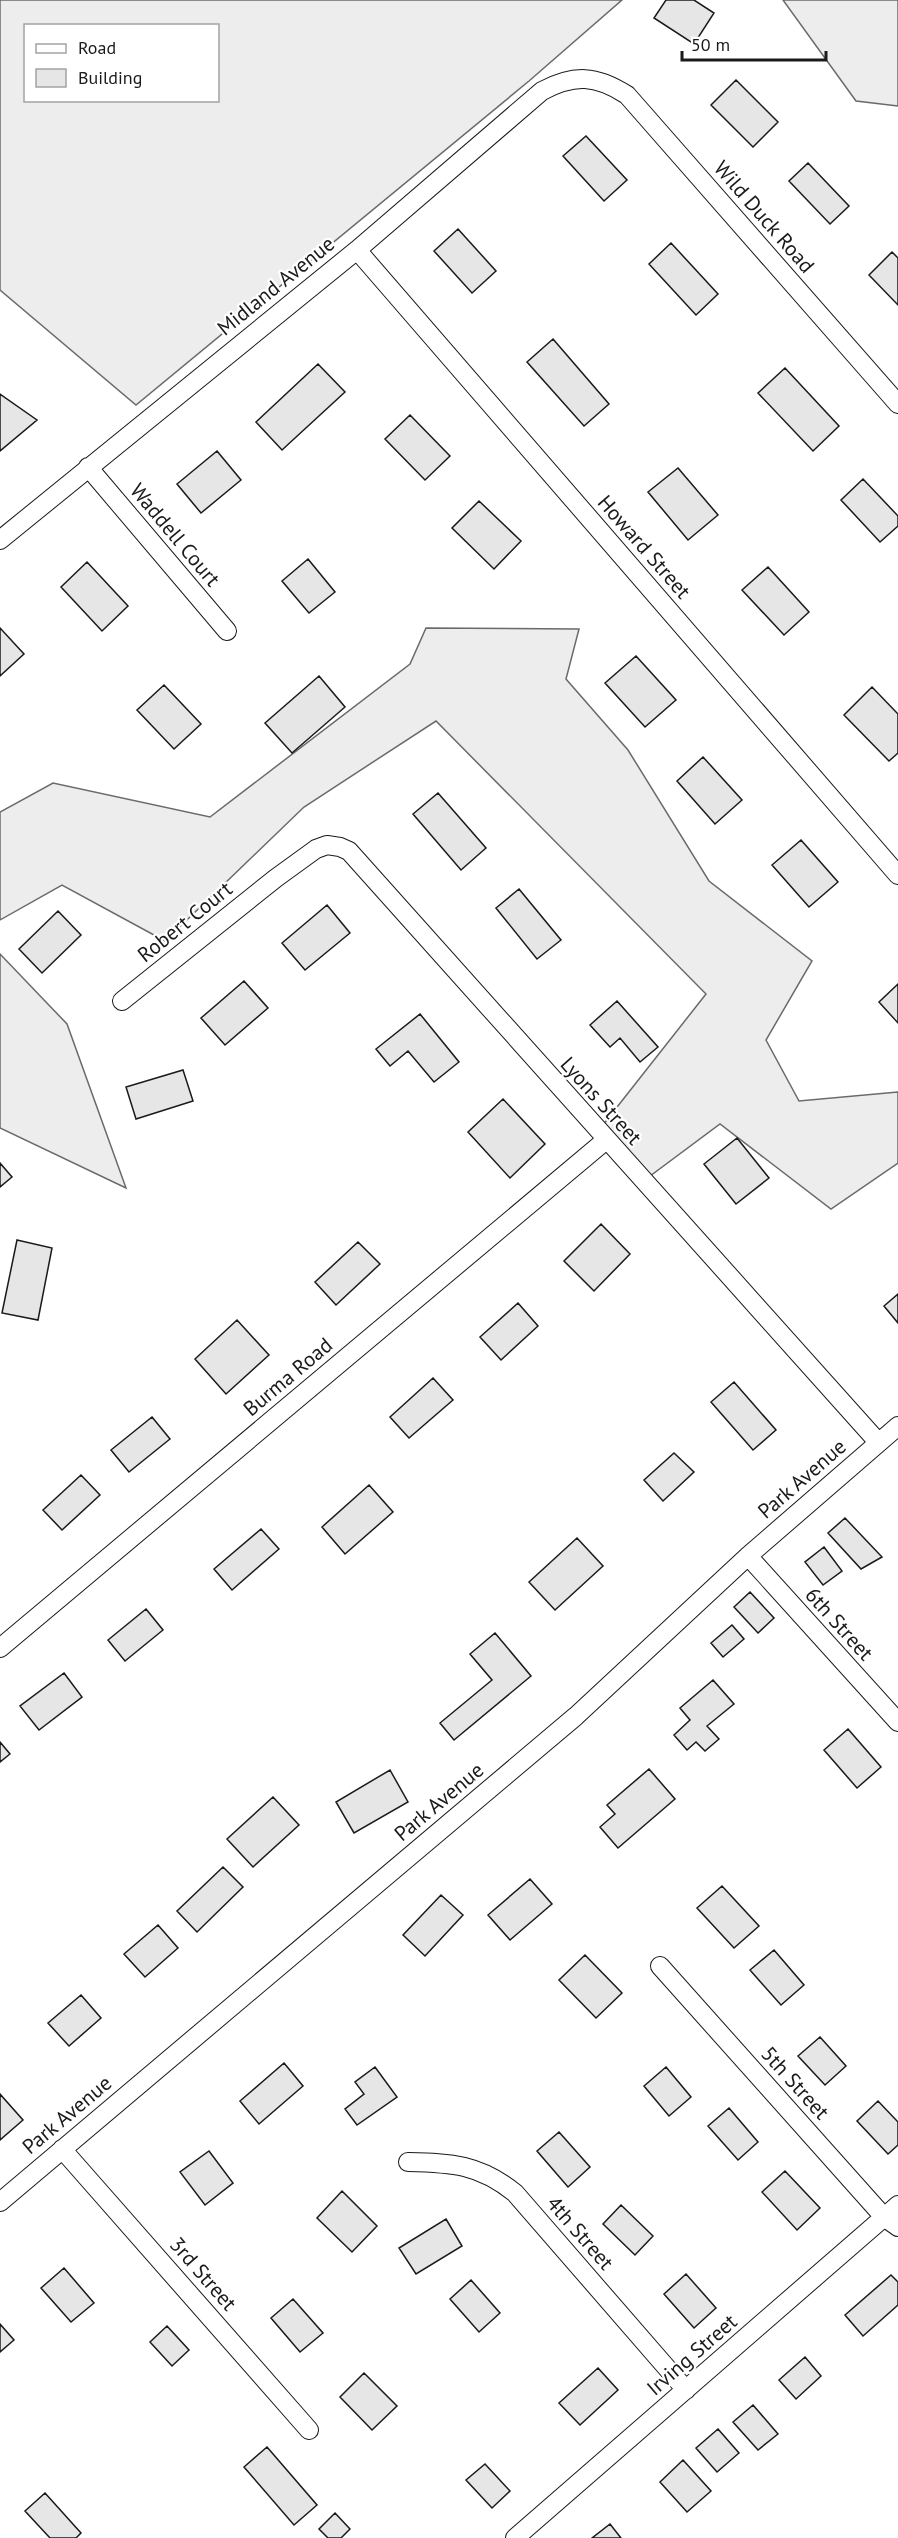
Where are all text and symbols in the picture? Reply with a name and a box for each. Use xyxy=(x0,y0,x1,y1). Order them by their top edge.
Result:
legend xyxy=(24,24,219,102)
scale bar xyxy=(682,24,826,62)
text: 50 m xyxy=(691,33,730,56)
text: Road xyxy=(78,36,116,59)
text: Building xyxy=(78,66,142,89)
street label: Wild Duck Road xyxy=(708,155,821,278)
street label: Midland Avenue xyxy=(211,230,340,341)
street label: Waddell Court xyxy=(124,477,226,592)
street label: Howard Street xyxy=(592,489,697,604)
street label: Robert Court xyxy=(132,875,237,968)
street label: Lyons Street xyxy=(555,1051,648,1150)
street label: Burma Road xyxy=(238,1331,338,1422)
street label: Park Avenue xyxy=(752,1433,851,1524)
street label: 6th Street xyxy=(799,1581,879,1666)
street label: Park Avenue xyxy=(388,1756,489,1847)
street label: 5th Street xyxy=(755,2040,835,2125)
street label: Park Avenue xyxy=(16,2069,117,2160)
street label: 4th Street xyxy=(541,2190,620,2275)
street label: 3rd Street xyxy=(164,2231,243,2316)
street label: Irving Street xyxy=(641,2308,742,2401)

